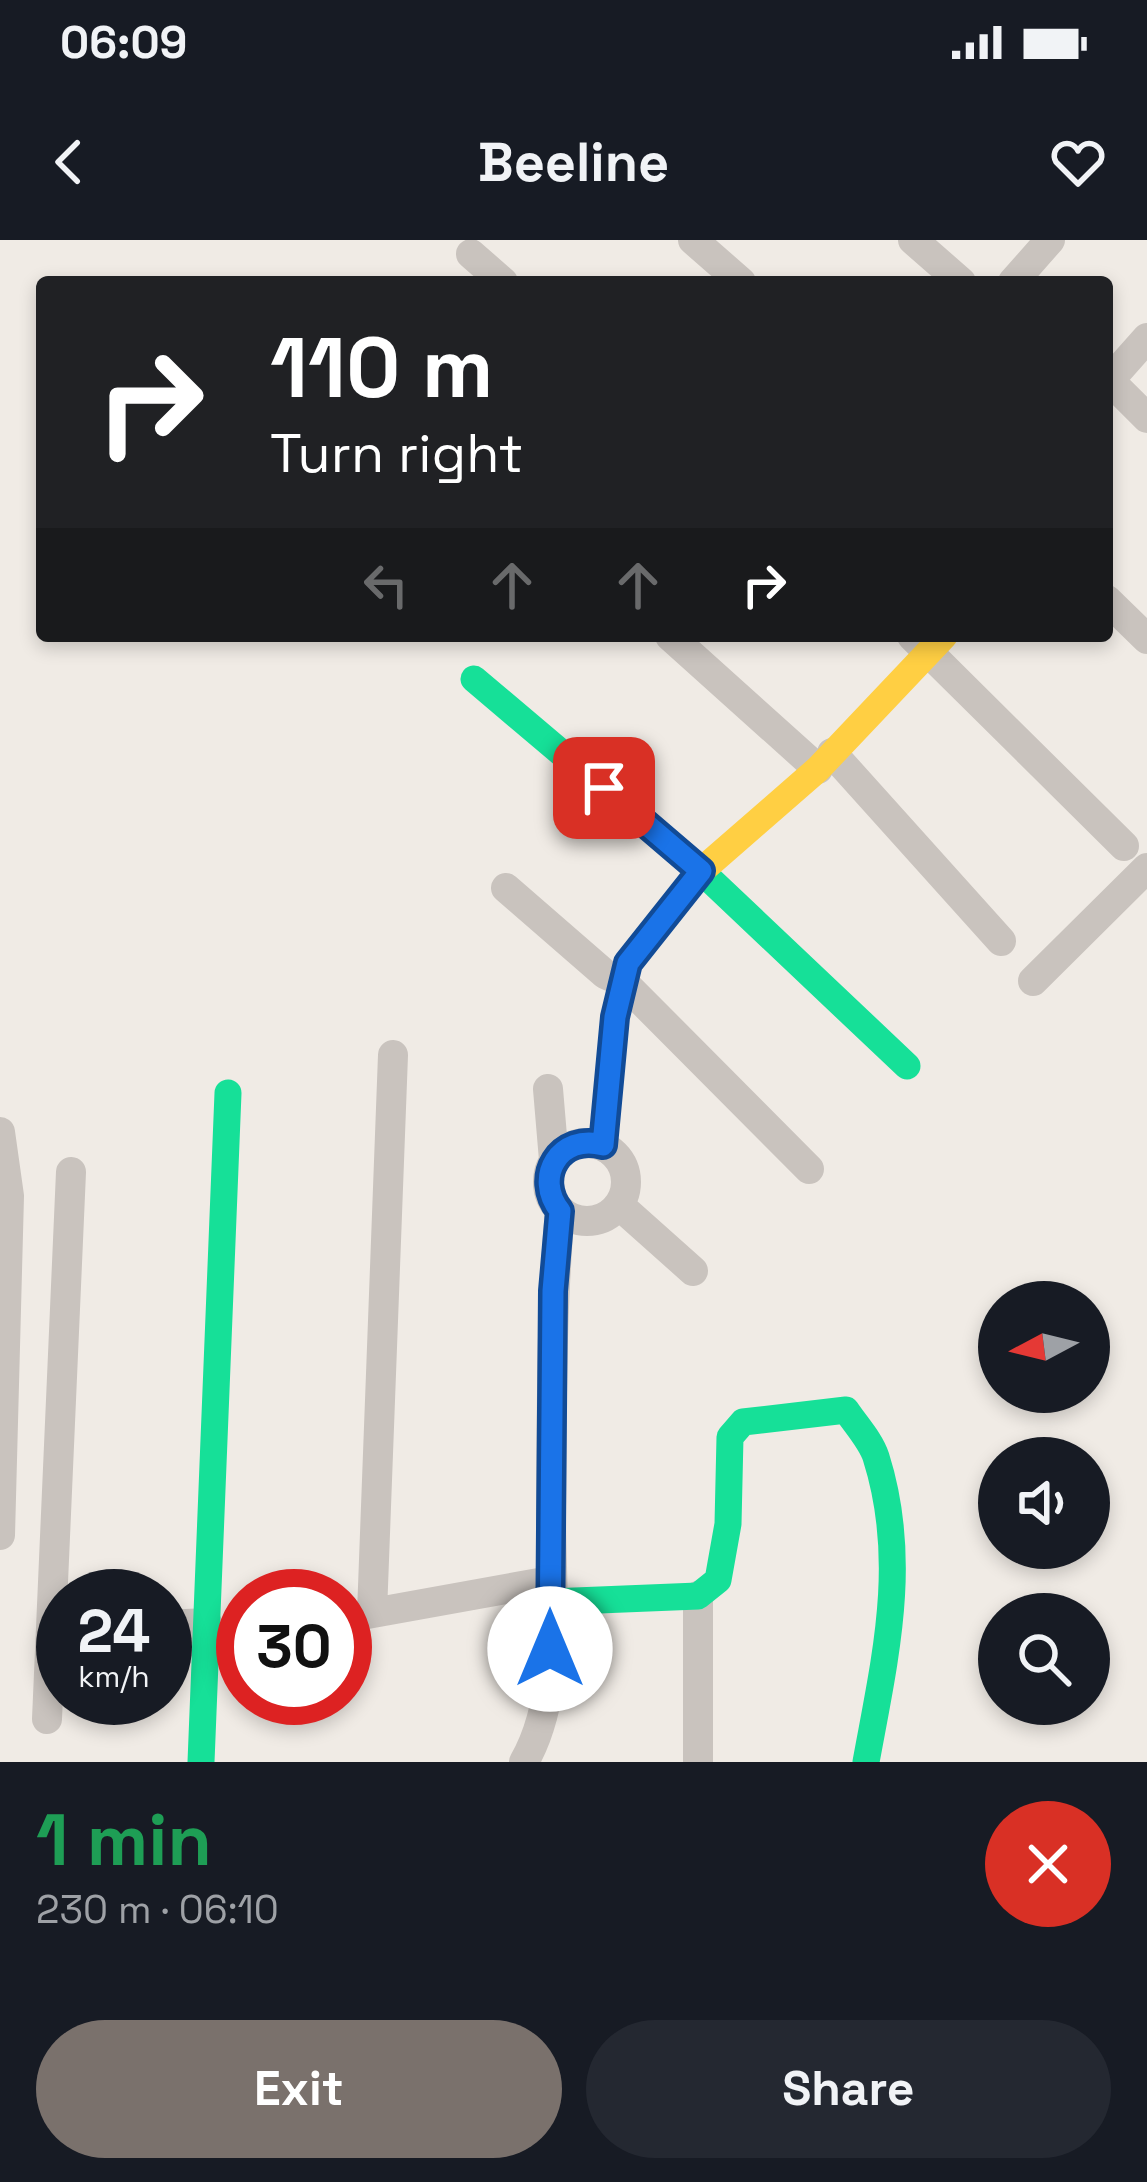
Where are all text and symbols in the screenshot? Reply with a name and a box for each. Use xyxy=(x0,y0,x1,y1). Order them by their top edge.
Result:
text: 06:09 xyxy=(60,14,187,71)
text: Beeline xyxy=(478,128,669,197)
icon: back xyxy=(36,129,102,195)
icon: heart xyxy=(1045,129,1111,195)
text: 110 m xyxy=(270,314,493,422)
icon: right xyxy=(72,324,228,480)
text: Turn right xyxy=(270,419,523,488)
icon: left xyxy=(353,552,419,618)
icon: ahead xyxy=(479,552,545,618)
icon: ahead xyxy=(605,552,671,618)
icon: right xyxy=(731,552,797,618)
pin xyxy=(553,737,655,839)
icon: arrive xyxy=(571,755,637,821)
north arrow xyxy=(978,1281,1110,1413)
map controls xyxy=(978,1281,1110,1725)
button: sound xyxy=(978,1437,1110,1569)
speed limit sign: 30 xyxy=(216,1569,372,1725)
position arrow xyxy=(487,1586,613,1712)
text: 24 xyxy=(78,1593,150,1670)
button: search xyxy=(978,1593,1110,1725)
text: km/h xyxy=(78,1657,150,1696)
text: 1 min xyxy=(36,1794,212,1886)
button: close xyxy=(985,1801,1111,1927)
text: 230 m · 06:10 xyxy=(36,1885,279,1934)
button: Exit xyxy=(36,2020,562,2158)
button: Share xyxy=(586,2020,1111,2158)

